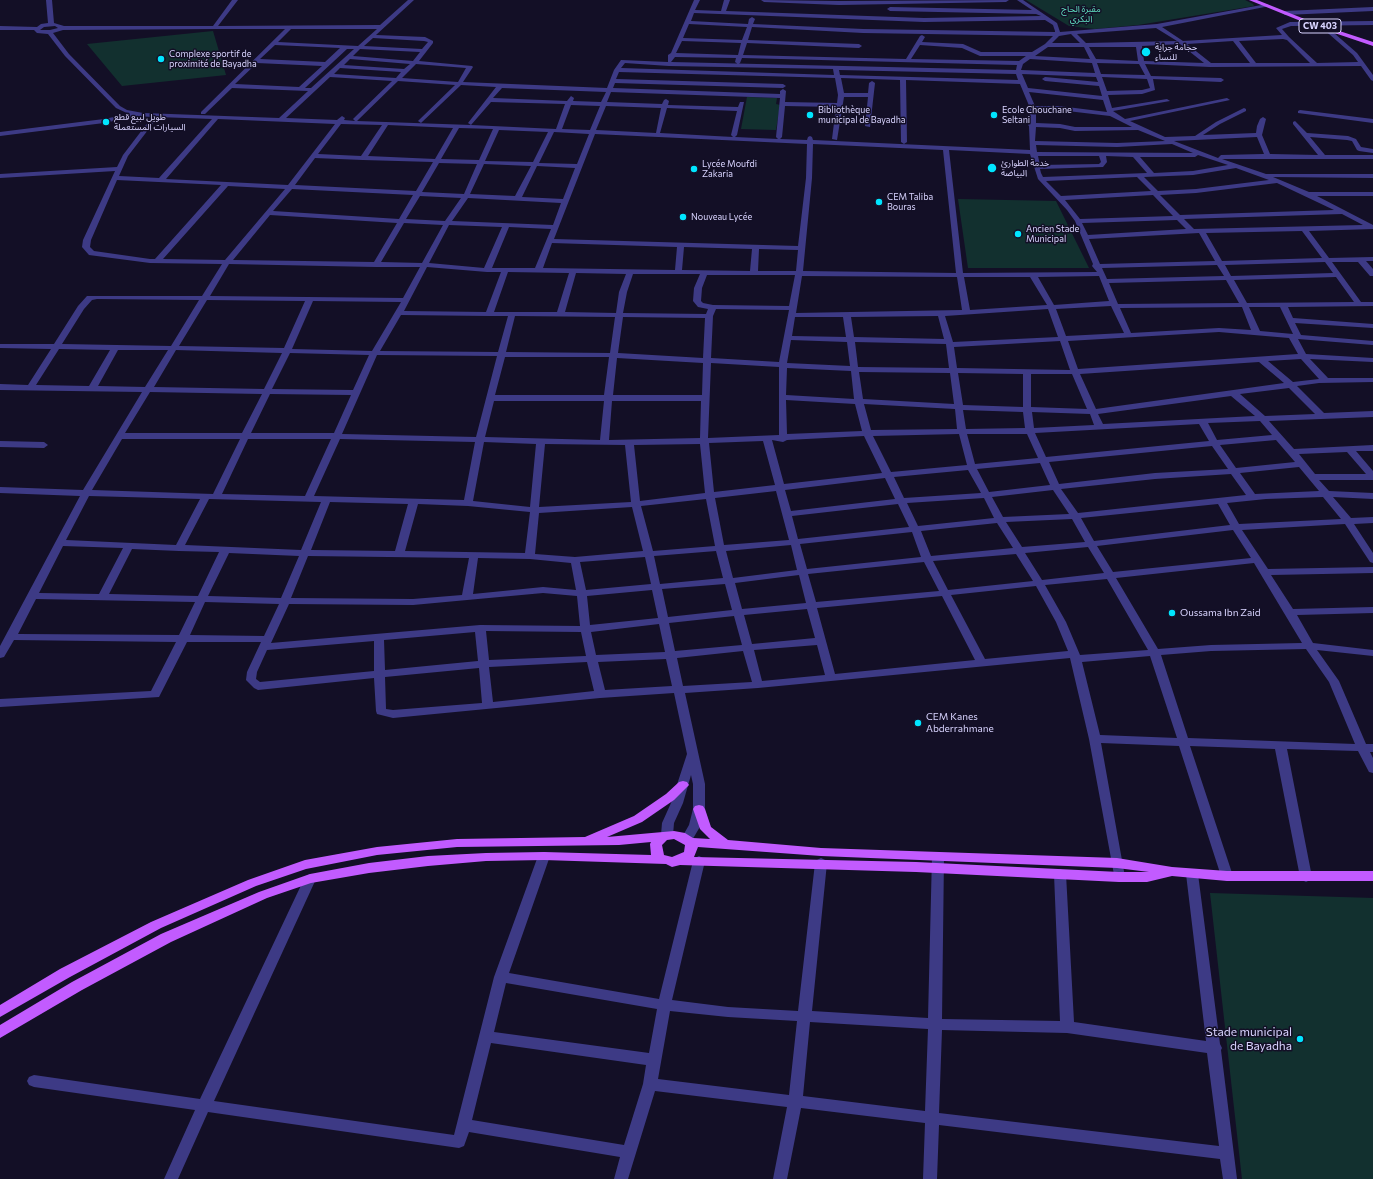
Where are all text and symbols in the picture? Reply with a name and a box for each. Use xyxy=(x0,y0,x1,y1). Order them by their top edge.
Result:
park label: مقبرة الحاج البكري xyxy=(1061,4,1101,25)
road number: CW 403 xyxy=(1299,19,1341,33)
place label: حجامة جراية للنساء xyxy=(1155,42,1197,63)
marker: حجامة جراية للنساء xyxy=(1140,46,1152,58)
place label: Complexe sportif de proximité de Bayadha xyxy=(169,49,257,70)
marker: Complexe sportif de proximité de Bayadha xyxy=(156,54,166,64)
place label: Bibliothèque municipal de Bayadha xyxy=(818,105,906,126)
place label: Ecole Chouchane Seltani xyxy=(1002,105,1072,126)
marker: Bibliothèque municipal de Bayadha xyxy=(805,110,815,120)
marker: Ecole Chouchane Seltani xyxy=(989,110,999,120)
place label: طويل لبيع قطع السيارات المستعملة xyxy=(114,112,186,133)
marker: طويل لبيع قطع السيارات المستعملة xyxy=(101,117,111,127)
place label: خدمة الطوارئ البياضة xyxy=(1001,158,1049,179)
place label: Lycée Moufdi Zakaria xyxy=(702,159,757,180)
marker: خدمة الطوارئ البياضة xyxy=(986,162,998,174)
marker: Lycée Moufdi Zakaria xyxy=(689,164,699,174)
place label: CEM Taliba Bouras xyxy=(887,192,933,213)
marker: CEM Taliba Bouras xyxy=(874,197,884,207)
marker: Nouveau Lycée xyxy=(678,212,688,222)
place label: Nouveau Lycée xyxy=(691,212,752,222)
place label: Ancien Stade Municipal xyxy=(1026,224,1079,245)
marker: Ancien Stade Municipal xyxy=(1013,229,1023,239)
place label: Oussama Ibn Zaid xyxy=(1180,607,1261,619)
marker: Oussama Ibn Zaid xyxy=(1167,608,1177,618)
place label: CEM Kanes Abderrahmane xyxy=(926,711,994,734)
marker: CEM Kanes Abderrahmane xyxy=(913,718,923,728)
place label: Stade municipal de Bayadha xyxy=(1206,1025,1292,1053)
marker: Stade municipal de Bayadha xyxy=(1295,1034,1305,1044)

